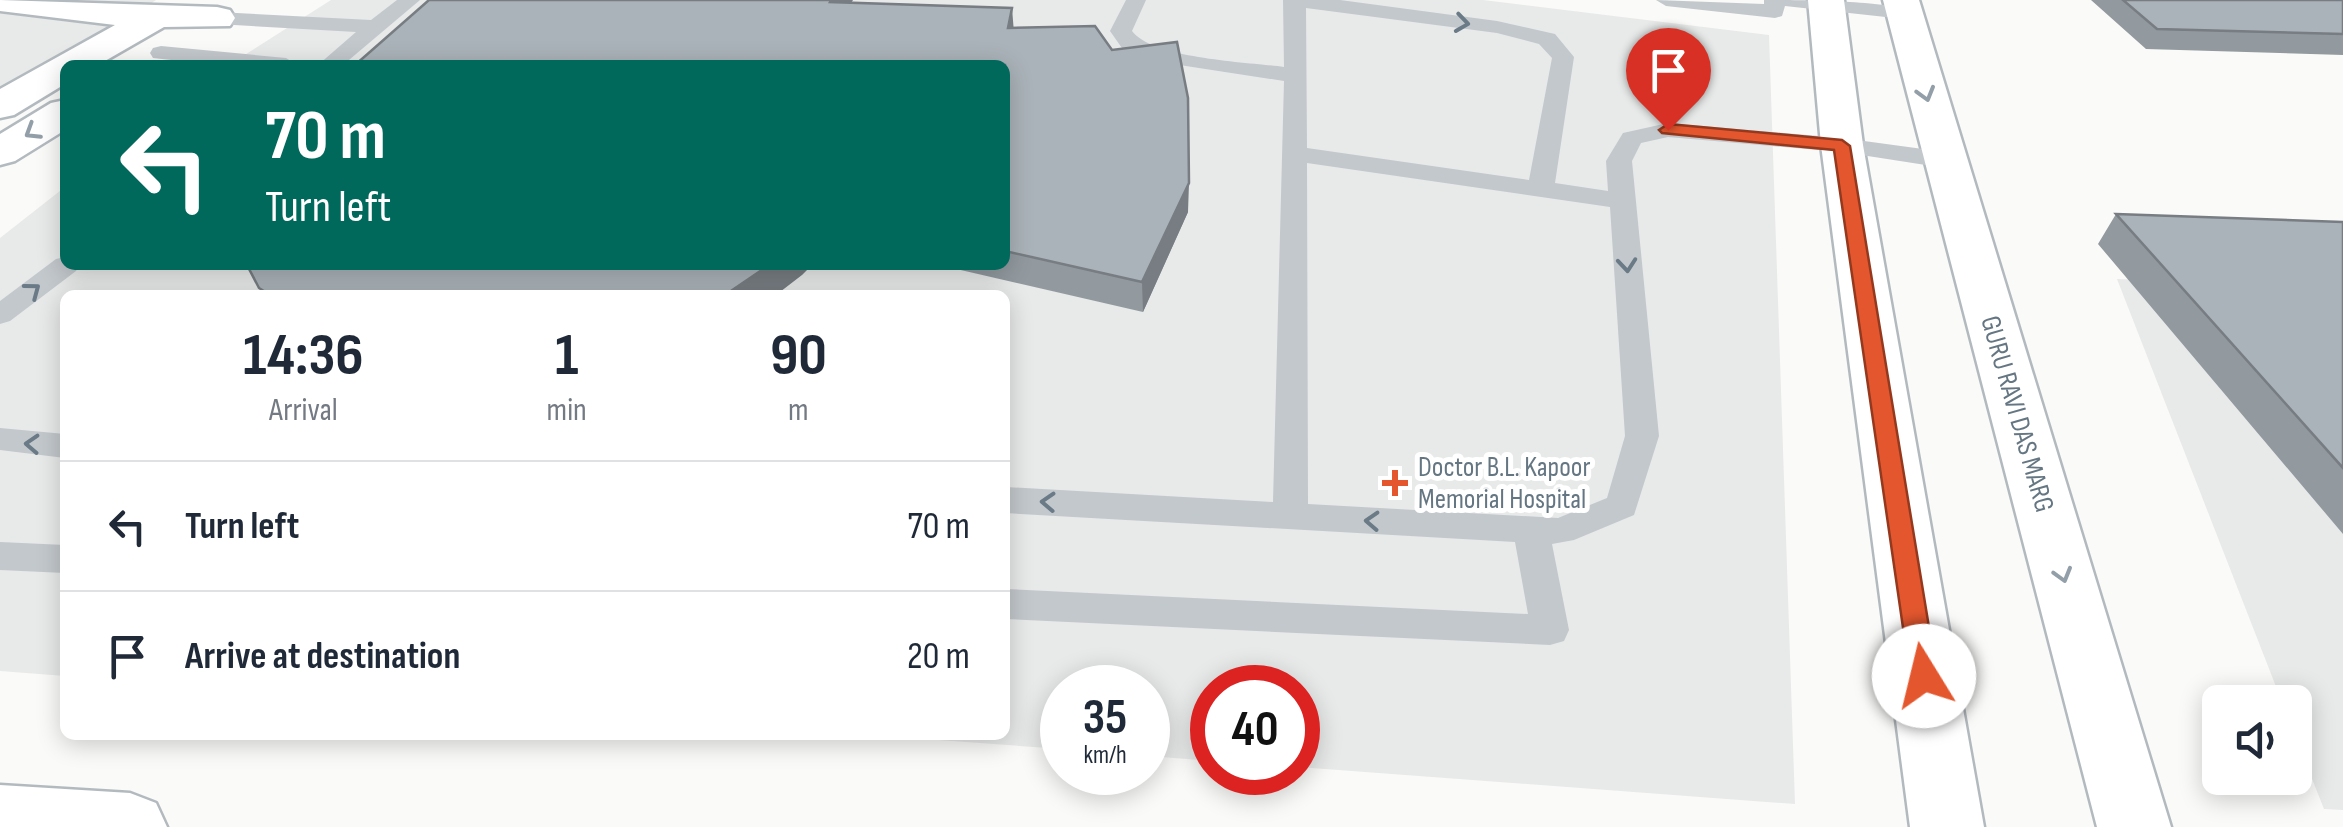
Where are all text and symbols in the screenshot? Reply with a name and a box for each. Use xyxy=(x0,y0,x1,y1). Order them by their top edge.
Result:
one-way arrow xyxy=(1454,11,1471,32)
pin xyxy=(1626,28,1711,131)
icon: arrive xyxy=(1641,43,1696,98)
one-way arrow xyxy=(1914,85,1935,102)
text: 70 m xyxy=(265,95,386,179)
icon: left xyxy=(100,100,230,230)
one-way arrow xyxy=(25,120,43,139)
text: Turn left xyxy=(265,180,391,235)
one-way arrow xyxy=(1616,257,1638,273)
one-way arrow xyxy=(22,284,40,302)
street label: GURU RAVI DAS MARG xyxy=(1973,312,2061,516)
text: 14:36 xyxy=(243,320,364,392)
text: 1 xyxy=(555,320,578,392)
text: 90 xyxy=(770,320,827,392)
text: Arrival xyxy=(269,391,338,430)
text: min xyxy=(547,391,587,430)
text: m xyxy=(788,391,809,430)
one-way arrow xyxy=(24,434,40,455)
place label: Doctor B.L. Kapoor Memorial Hospital xyxy=(1418,451,1590,516)
marker: Doctor B.L. Kapoor Memorial Hospital xyxy=(1382,470,1408,496)
one-way arrow xyxy=(1039,492,1055,513)
icon: left xyxy=(100,499,155,554)
text: Turn left xyxy=(185,504,299,549)
text: 70 m xyxy=(908,504,970,549)
one-way arrow xyxy=(1364,511,1380,532)
one-way arrow xyxy=(2051,566,2072,583)
position arrow xyxy=(1872,624,1976,728)
icon: arrive xyxy=(100,629,155,684)
text: Arrive at destination xyxy=(185,634,460,679)
text: 20 m xyxy=(907,634,970,679)
speed limit sign: 40 xyxy=(1190,665,1320,795)
map controls xyxy=(2202,685,2312,795)
button: sound xyxy=(2202,685,2312,795)
text: 35 xyxy=(1083,688,1127,748)
text: km/h xyxy=(1083,740,1127,771)

